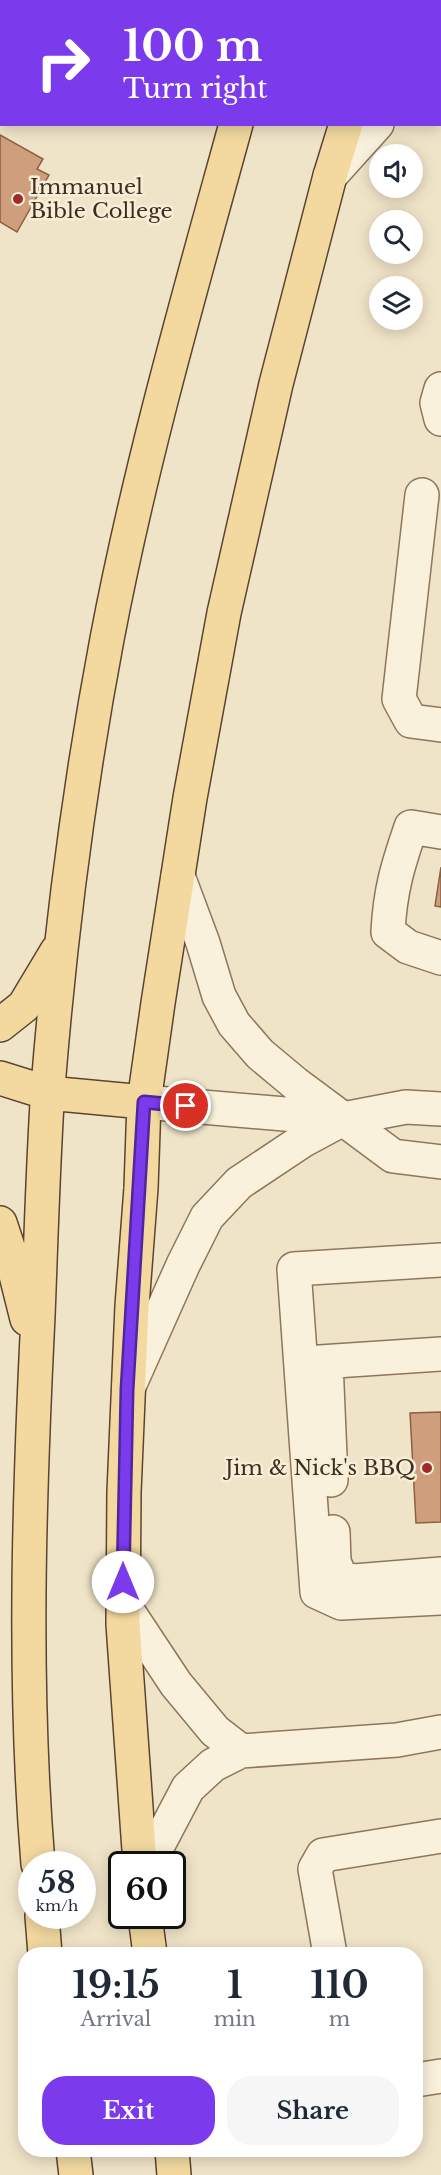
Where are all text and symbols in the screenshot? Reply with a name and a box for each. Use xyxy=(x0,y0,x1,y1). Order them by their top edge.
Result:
text: 100 m xyxy=(123,20,262,72)
icon: right xyxy=(24,24,102,102)
text: Turn right xyxy=(123,72,267,105)
map controls xyxy=(369,144,423,330)
button: sound xyxy=(369,144,423,198)
place label: Immanuel Bible College xyxy=(30,174,173,224)
marker: Immanuel Bible College xyxy=(11,192,25,206)
button: search xyxy=(369,210,423,264)
button: layers xyxy=(369,276,423,330)
pin xyxy=(160,1080,211,1131)
icon: arrive xyxy=(169,1089,202,1122)
place label: Jim & Nick's BBQ xyxy=(222,1455,415,1481)
marker: Jim & Nick's BBQ xyxy=(420,1461,434,1475)
position arrow xyxy=(91,1550,155,1614)
speed limit sign: 60 xyxy=(108,1851,186,1929)
text: 58 xyxy=(39,1864,75,1901)
text: km/h xyxy=(36,1896,78,1915)
text: 19:15 xyxy=(72,1963,160,2008)
text: 1 xyxy=(227,1963,243,2008)
text: 110 xyxy=(310,1963,369,2008)
text: Arrival xyxy=(80,2007,151,2031)
text: min xyxy=(214,2007,256,2031)
text: m xyxy=(329,2007,350,2031)
button: Exit xyxy=(42,2076,215,2145)
button: Share xyxy=(227,2076,399,2145)

